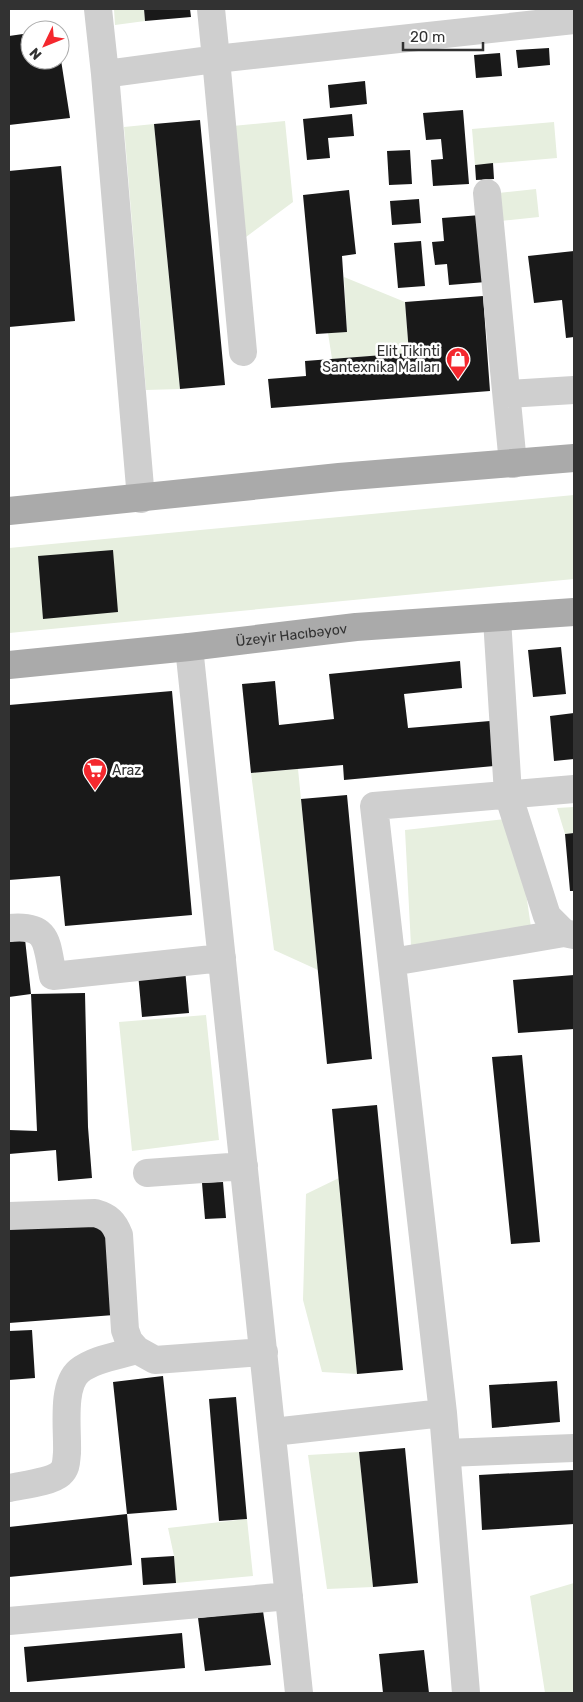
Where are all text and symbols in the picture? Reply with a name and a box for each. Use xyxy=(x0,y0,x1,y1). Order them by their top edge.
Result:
north arrow xyxy=(20,20,70,70)
scale bar xyxy=(403,20,483,52)
text: 20 m xyxy=(410,28,445,46)
text: N xyxy=(26,44,46,63)
place label: Elit Tikinti Santexnika Malları xyxy=(322,343,440,376)
shop icon: Elit Tikinti Santexnika Malları xyxy=(445,346,471,380)
street label: Üzeyir Hacıbəyov xyxy=(235,620,348,650)
supermarket icon: Araz xyxy=(82,757,108,791)
place label: Araz xyxy=(112,762,141,779)

